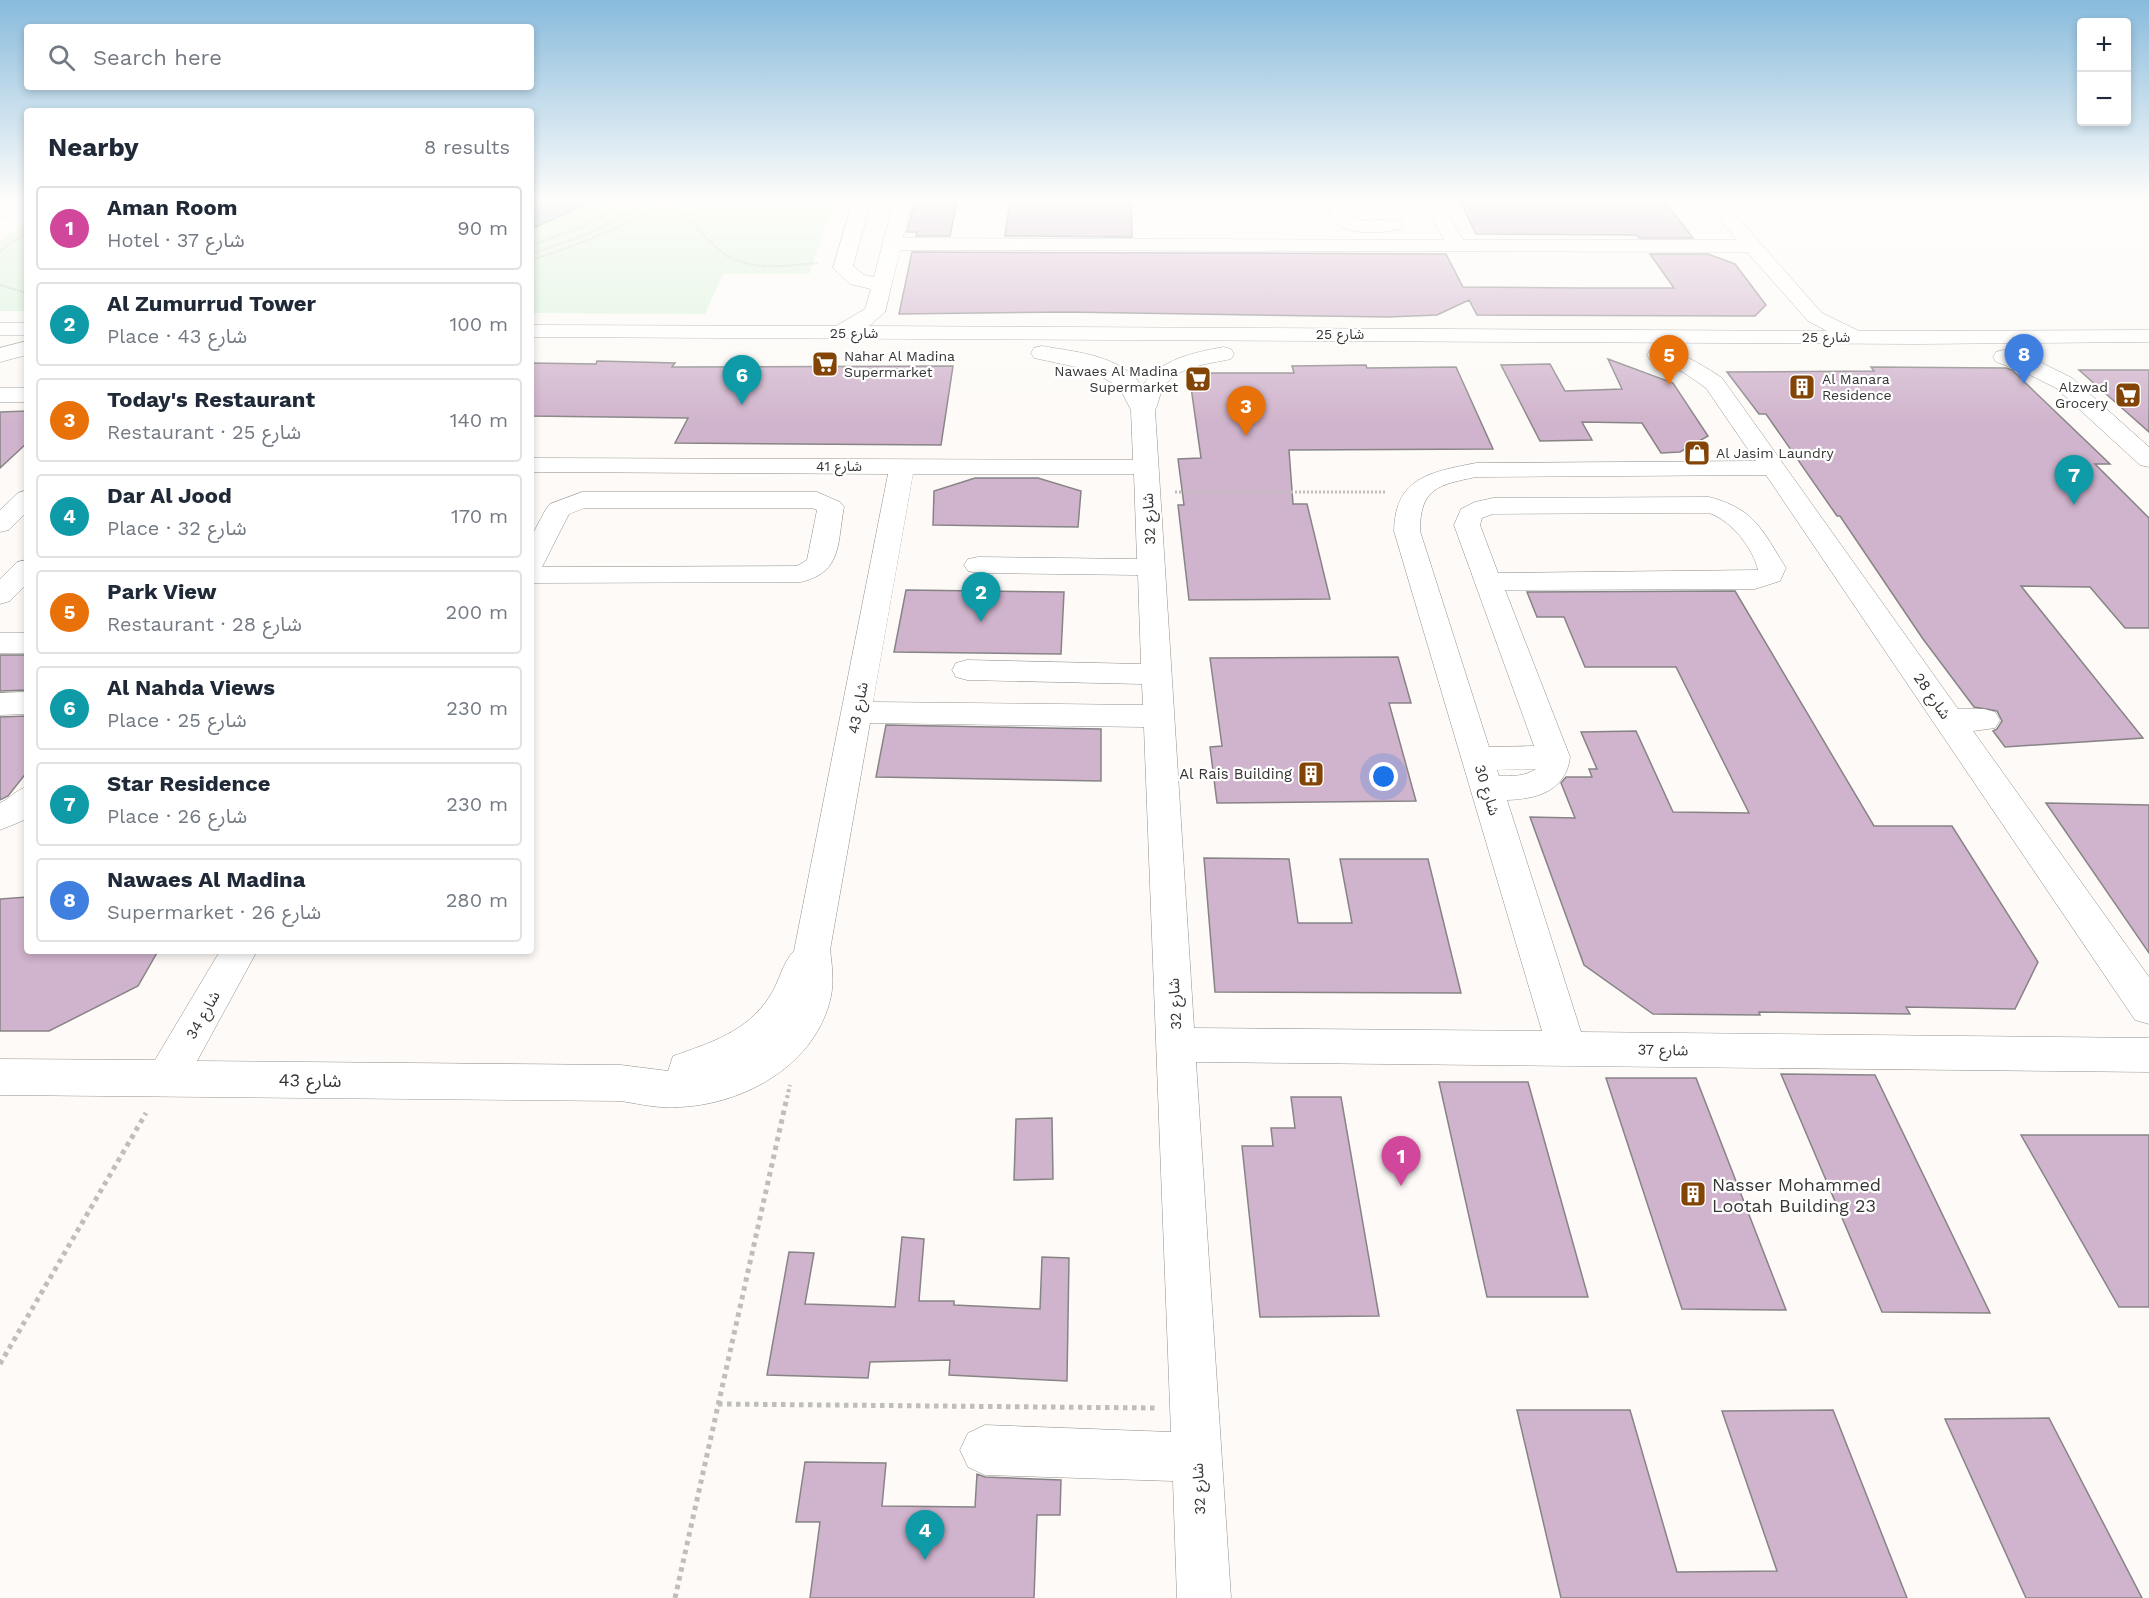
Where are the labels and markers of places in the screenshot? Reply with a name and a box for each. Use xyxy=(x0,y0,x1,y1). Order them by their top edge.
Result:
pin: 8 xyxy=(2004,334,2044,384)
pin: 5 xyxy=(1650,336,1688,385)
place label: Nahar Al Madina Supermarket xyxy=(844,348,955,380)
supermarket icon: Nahar Al Madina Supermarket xyxy=(810,349,840,379)
pin: 6 xyxy=(722,356,762,405)
place label: Nawaes Al Madina Supermarket xyxy=(1054,363,1178,395)
supermarket icon: Nawaes Al Madina Supermarket xyxy=(1183,364,1213,394)
place label: Al Manara Residence xyxy=(1822,371,1892,403)
building icon: Al Manara Residence xyxy=(1787,372,1817,402)
place label: Alzwad Grocery xyxy=(2055,379,2109,411)
supermarket icon: Alzwad Grocery xyxy=(2113,380,2143,410)
pin: 3 xyxy=(1226,386,1266,436)
shop icon: Al Jasim Laundry xyxy=(1682,438,1712,468)
place label: Al Jasim Laundry xyxy=(1716,445,1834,461)
pin: 7 xyxy=(2054,456,2094,505)
pin: 2 xyxy=(962,572,1000,622)
building icon: Al Rais Building xyxy=(1296,759,1326,789)
place label: Al Rais Building xyxy=(1179,765,1292,783)
pin: 1 xyxy=(1382,1136,1420,1186)
place label: Nasser Mohammed Lootah Building 23 xyxy=(1712,1174,1881,1216)
building icon: Nasser Mohammed Lootah Building 23 xyxy=(1678,1179,1708,1209)
pin: 4 xyxy=(906,1510,944,1560)

